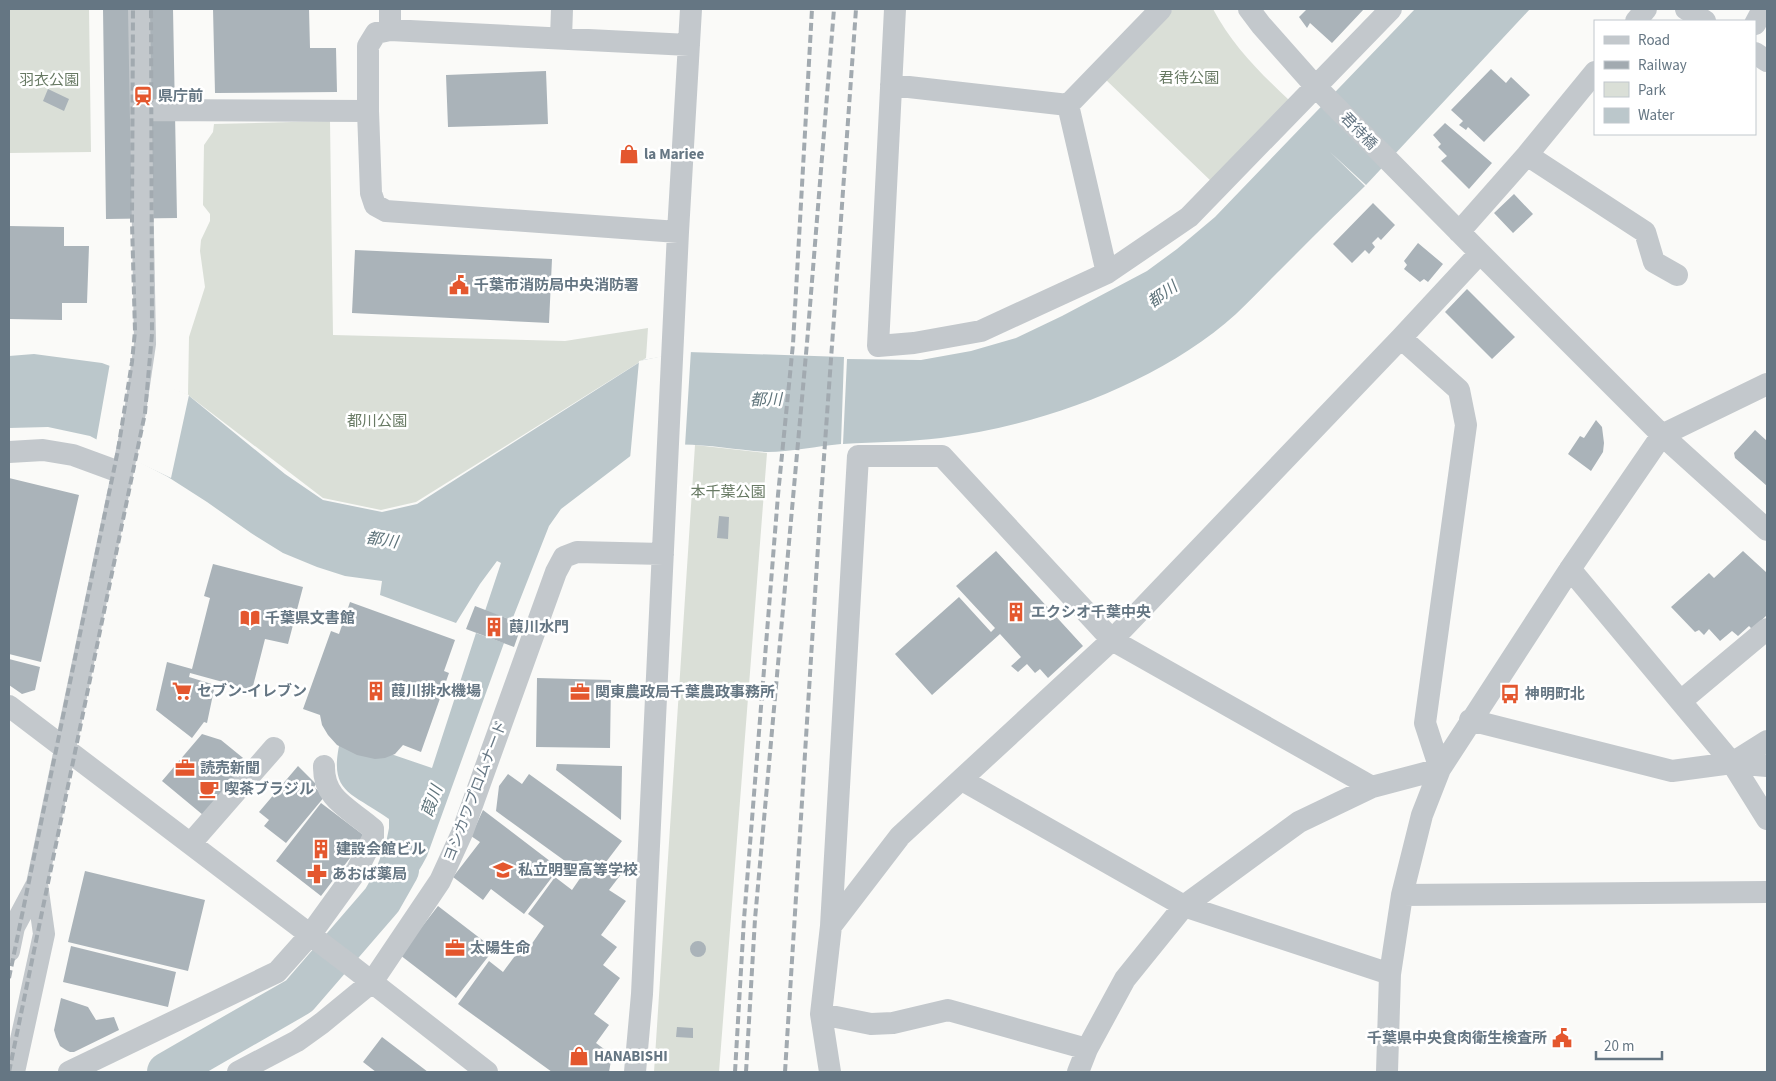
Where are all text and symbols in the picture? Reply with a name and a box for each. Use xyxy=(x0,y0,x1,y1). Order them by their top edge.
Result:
legend xyxy=(1594,20,1756,135)
text: Road xyxy=(1638,30,1670,51)
text: Railway xyxy=(1638,55,1687,76)
park label: 君待公園 xyxy=(1159,68,1219,89)
park label: 羽衣公園 xyxy=(19,70,79,91)
text: Park xyxy=(1638,80,1667,101)
station icon: 県庁前 xyxy=(132,85,154,107)
place label: 県庁前 xyxy=(158,86,203,107)
text: Water xyxy=(1638,105,1675,126)
street label: 君待橋 xyxy=(1335,108,1382,155)
shop icon: la Mariee xyxy=(618,143,640,165)
place label: la Mariee xyxy=(644,144,704,165)
public building icon: 千葉市消防局中央消防署 xyxy=(448,274,470,296)
place label: 千葉市消防局中央消防署 xyxy=(474,275,639,296)
water label: 都川 xyxy=(1143,275,1184,313)
water label: 都川 xyxy=(750,389,784,411)
park label: 都川公園 xyxy=(347,411,407,432)
park label: 本千葉公園 xyxy=(690,482,766,503)
water label: 都川 xyxy=(364,527,401,554)
building icon: エクシオ千葉中央 xyxy=(1005,601,1027,623)
place label: エクシオ千葉中央 xyxy=(1031,602,1151,623)
library icon: 千葉県文書館 xyxy=(239,607,261,629)
place label: 千葉県文書館 xyxy=(265,608,355,629)
building icon: 葭川水門 xyxy=(483,616,505,638)
place label: 葭川水門 xyxy=(509,617,569,638)
supermarket icon: セブン-イレブン xyxy=(171,680,193,702)
building icon: 葭川排水機場 xyxy=(365,680,387,702)
place label: セブン-イレブン xyxy=(197,681,307,702)
place label: 葭川排水機場 xyxy=(391,681,481,702)
office icon: 関東農政局千葉農政事務所 xyxy=(569,681,591,703)
place label: 関東農政局千葉農政事務所 xyxy=(595,682,775,703)
bus stop icon: 神明町北 xyxy=(1499,683,1521,705)
place label: 神明町北 xyxy=(1524,684,1585,705)
street label: ヨシカワプロムナード xyxy=(439,717,512,865)
office icon: 読売新聞 xyxy=(174,757,196,779)
place label: 読売新聞 xyxy=(200,758,260,779)
cafe icon: 喫茶ブラジル xyxy=(198,778,220,800)
place label: 喫茶ブラジル xyxy=(224,779,314,800)
water label: 葭川 xyxy=(416,781,448,820)
building icon: 建設会館ビル xyxy=(310,838,332,860)
place label: 建設会館ビル xyxy=(336,839,426,860)
school or university icon: 私立明聖高等学校 xyxy=(492,859,514,881)
place label: 私立明聖高等学校 xyxy=(518,860,638,881)
pharmacy icon: あおば薬局 xyxy=(306,863,328,885)
place label: あおば薬局 xyxy=(332,864,407,885)
office icon: 太陽生命 xyxy=(444,937,466,959)
place label: 太陽生命 xyxy=(470,938,531,959)
public building icon: 千葉県中央食肉衛生検査所 xyxy=(1551,1027,1573,1049)
place label: 千葉県中央食肉衛生検査所 xyxy=(1367,1028,1547,1049)
scale bar xyxy=(1596,1028,1662,1060)
text: 20 m xyxy=(1604,1036,1634,1057)
shop icon: HANABISHI xyxy=(568,1045,590,1067)
place label: HANABISHI xyxy=(594,1046,668,1067)

